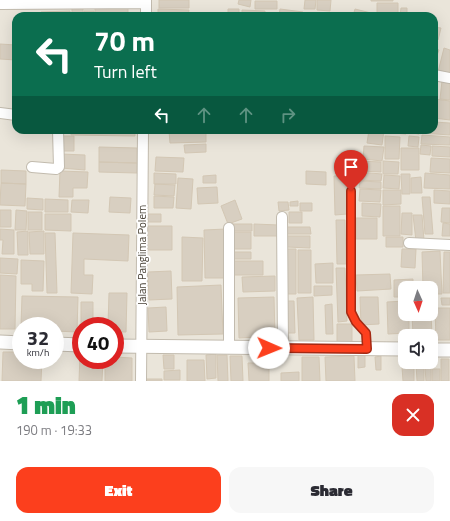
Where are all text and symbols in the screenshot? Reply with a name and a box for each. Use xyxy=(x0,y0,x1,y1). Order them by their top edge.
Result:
text: 70 m xyxy=(94,19,155,62)
icon: left xyxy=(28,28,80,80)
text: Turn left xyxy=(94,58,157,85)
icon: left xyxy=(151,104,173,126)
icon: ahead xyxy=(193,104,215,126)
icon: ahead xyxy=(235,104,257,126)
icon: right xyxy=(277,104,299,126)
pin xyxy=(334,150,368,191)
icon: arrive xyxy=(340,156,362,178)
street label: Jalan Panglima Polem xyxy=(134,205,150,305)
north arrow xyxy=(398,281,438,321)
map controls xyxy=(398,281,438,369)
speed limit sign: 40 xyxy=(72,317,124,369)
text: 32 xyxy=(27,322,49,353)
position arrow xyxy=(248,327,290,369)
button: sound xyxy=(398,329,438,369)
text: km/h xyxy=(27,345,49,360)
text: 1 min xyxy=(16,387,76,423)
button: close xyxy=(392,394,434,436)
text: 190 m · 19:33 xyxy=(16,420,92,440)
button: Exit xyxy=(16,467,221,513)
button: Share xyxy=(229,467,434,513)

